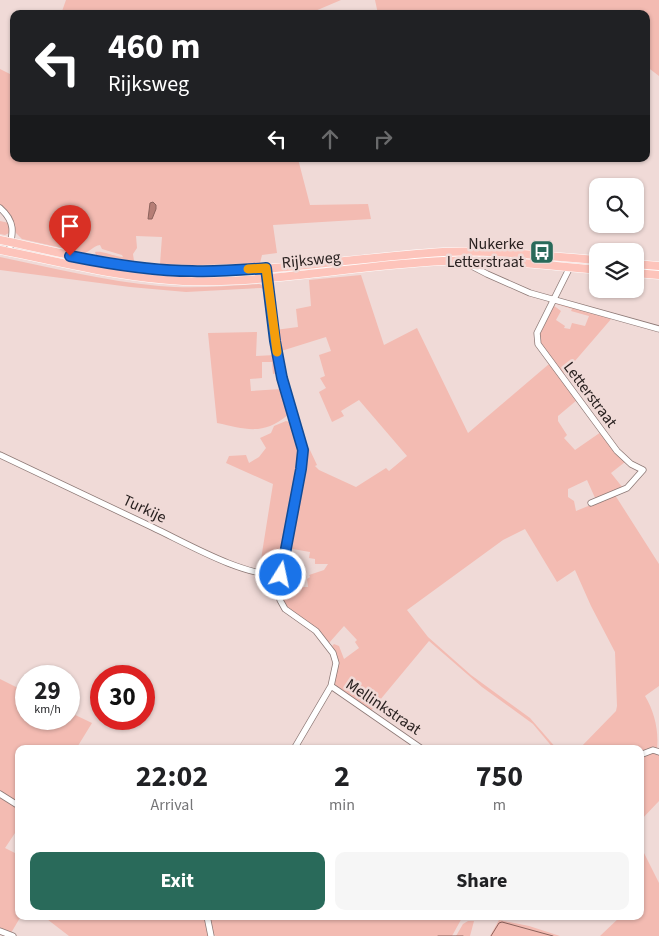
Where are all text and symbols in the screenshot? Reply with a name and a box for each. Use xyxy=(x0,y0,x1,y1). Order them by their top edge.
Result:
text: 460 m xyxy=(108,22,200,72)
icon: left xyxy=(25,30,90,95)
text: Rijksweg xyxy=(108,68,189,100)
icon: left xyxy=(263,125,291,153)
icon: ahead xyxy=(316,125,344,153)
icon: right xyxy=(369,125,397,153)
map controls xyxy=(589,178,644,298)
button: search xyxy=(589,178,644,233)
pin xyxy=(49,205,91,256)
icon: arrive xyxy=(56,212,84,240)
place label: Nukerke Letterstraat xyxy=(447,233,525,273)
bus stop icon: Nukerke Letterstraat xyxy=(529,239,555,265)
button: layers xyxy=(589,243,644,298)
street label: Rijksweg xyxy=(281,246,342,274)
street label: Letterstraat xyxy=(558,357,623,433)
street label: Turkije xyxy=(119,489,170,529)
position arrow xyxy=(254,548,306,600)
speed limit sign: 30 xyxy=(90,665,155,730)
text: 29 xyxy=(34,673,61,709)
street label: Mellinkstraat xyxy=(341,673,426,740)
text: km/h xyxy=(34,701,61,718)
text: 22:02 xyxy=(136,755,208,798)
text: 2 xyxy=(334,755,350,798)
text: 750 xyxy=(476,755,523,798)
text: Arrival xyxy=(150,794,193,816)
text: min xyxy=(329,794,355,816)
text: m xyxy=(493,794,506,816)
button: Exit xyxy=(30,852,325,910)
button: Share xyxy=(335,852,629,910)

